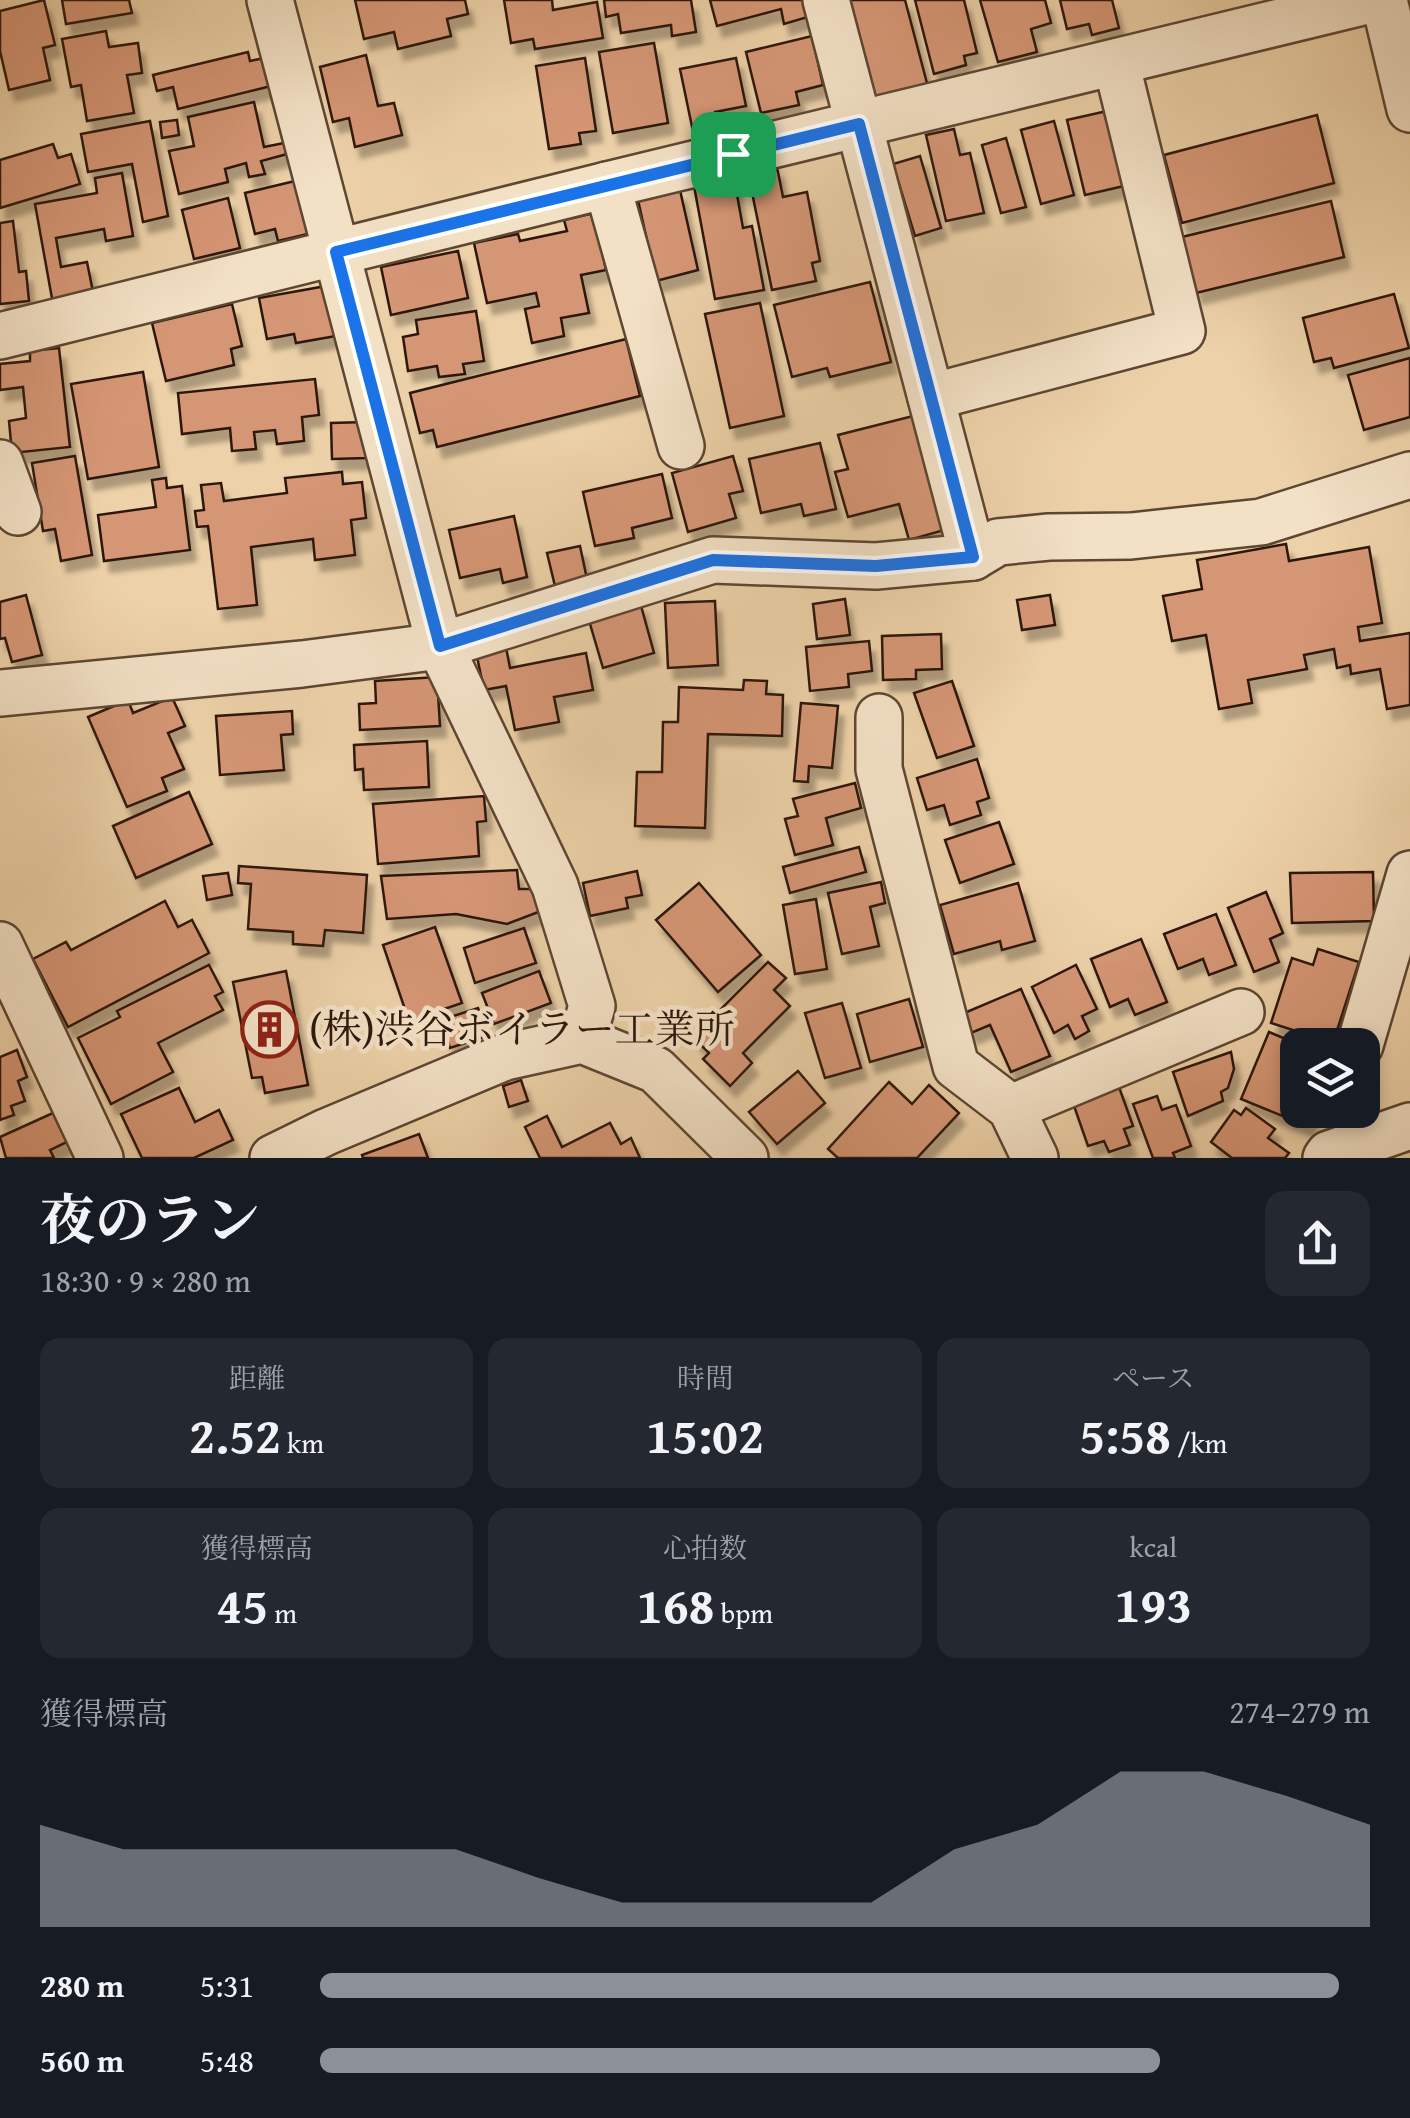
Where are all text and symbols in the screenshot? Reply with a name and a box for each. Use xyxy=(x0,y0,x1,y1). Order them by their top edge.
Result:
pin xyxy=(691,112,776,197)
icon: arrive xyxy=(706,127,761,182)
building icon: (株)渋谷ボイラー工業所 xyxy=(240,999,300,1059)
place label: (株)渋谷ボイラー工業所 xyxy=(309,999,735,1058)
map controls xyxy=(1280,1028,1380,1128)
button: layers xyxy=(1280,1028,1380,1128)
text: 夜のラン xyxy=(40,1179,260,1259)
button: share xyxy=(1265,1191,1370,1296)
text: 18:30 · 9 × 280 m xyxy=(40,1257,251,1304)
text: 距離 xyxy=(229,1357,285,1398)
text: 時間 xyxy=(677,1357,733,1398)
text: ペース xyxy=(1112,1357,1195,1398)
text: 2.52 xyxy=(189,1398,281,1471)
text: 15:02 xyxy=(646,1398,764,1471)
text: 5:58 xyxy=(1079,1398,1171,1471)
text: km xyxy=(281,1422,324,1463)
text: /km xyxy=(1171,1422,1227,1463)
text: kcal xyxy=(1129,1526,1177,1567)
text: 獲得標高 xyxy=(201,1527,313,1568)
text: 心拍数 xyxy=(663,1527,747,1568)
text: 193 xyxy=(1114,1567,1192,1640)
text: 45 xyxy=(216,1568,268,1641)
text: 168 xyxy=(637,1568,715,1641)
text: m xyxy=(268,1592,297,1633)
text: bpm xyxy=(715,1592,773,1633)
text: 274–279 m xyxy=(1229,1688,1370,1735)
text: 獲得標高 xyxy=(40,1690,168,1737)
text: 280 m xyxy=(40,1962,124,2009)
text: 5:31 xyxy=(200,1962,254,2009)
text: 560 m xyxy=(40,2037,124,2084)
text: 5:48 xyxy=(200,2037,254,2084)

